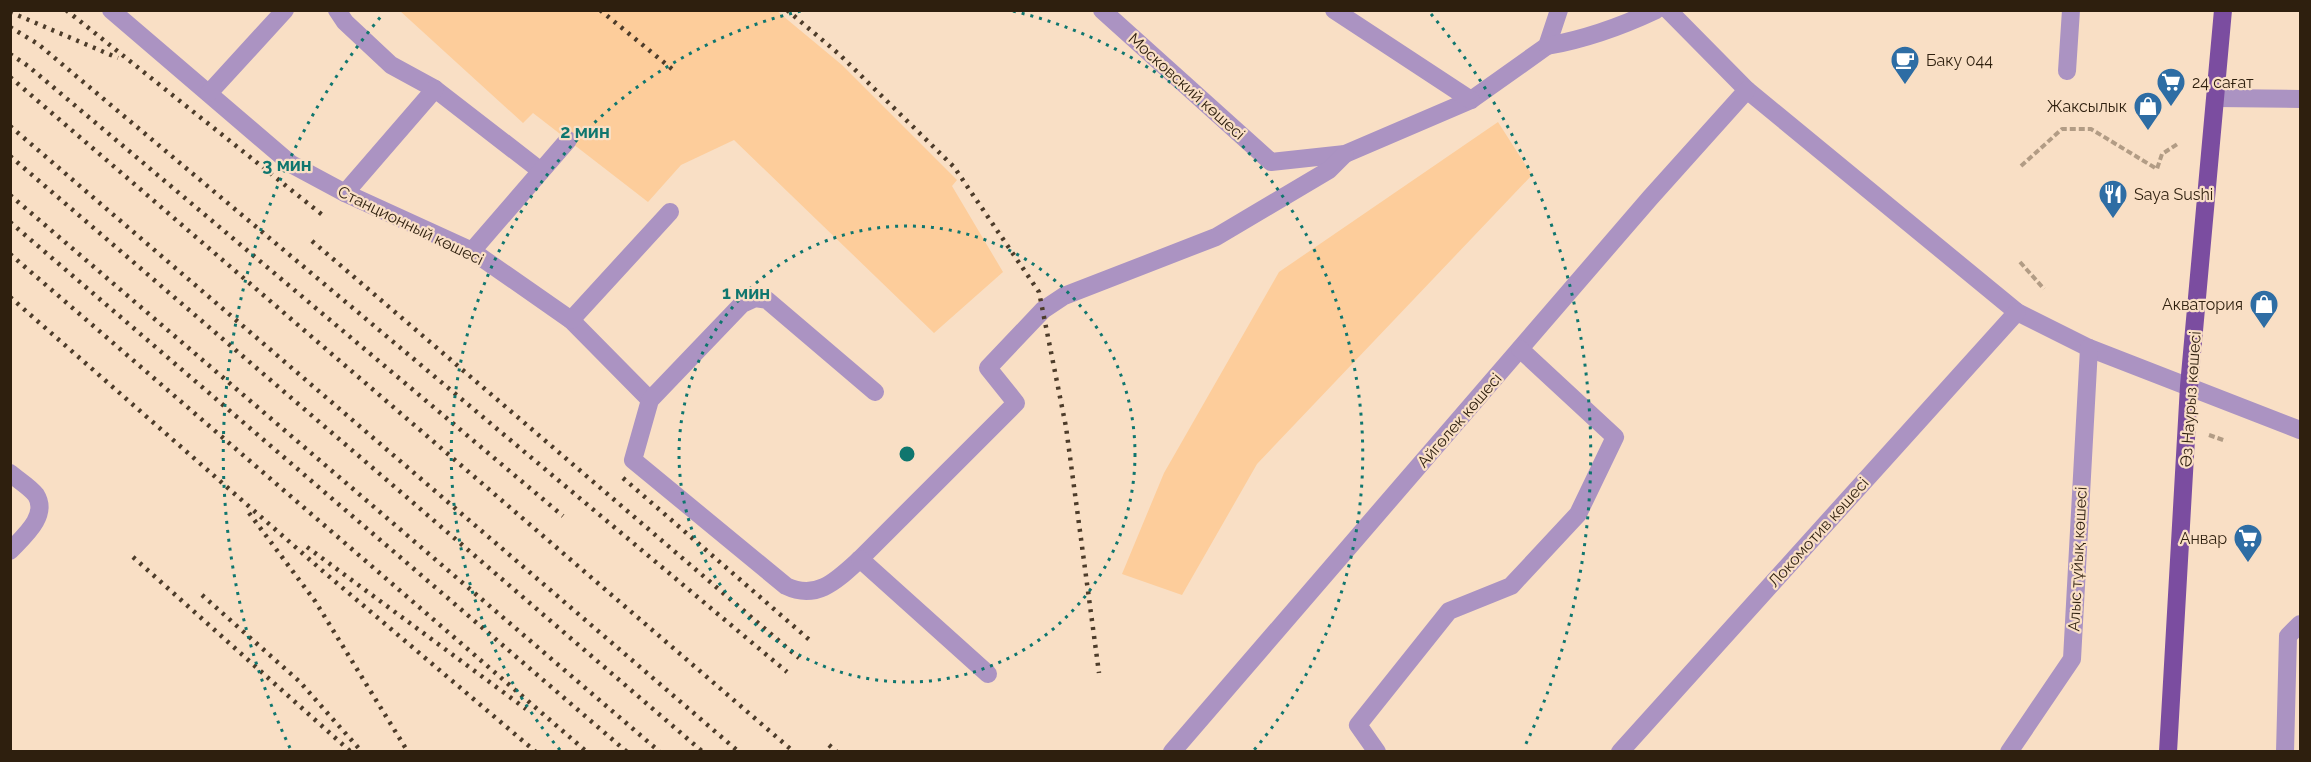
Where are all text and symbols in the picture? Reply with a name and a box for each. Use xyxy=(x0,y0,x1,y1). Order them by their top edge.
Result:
street label: Московский көшесі xyxy=(1125,29,1249,144)
cafe icon: Баку 044 xyxy=(1889,44,1921,86)
place label: Баку 044 xyxy=(1926,51,1993,70)
supermarket icon: 24 сағат xyxy=(2155,66,2187,108)
place label: 24 сағат xyxy=(2192,73,2254,92)
shop icon: Жаксылык xyxy=(2132,90,2164,132)
place label: Жаксылык xyxy=(2047,97,2127,116)
text: 2 мин xyxy=(560,121,610,142)
text: 3 мин xyxy=(262,154,312,175)
restaurant icon: Saya Sushi xyxy=(2097,178,2129,220)
street label: Станционный көшесі xyxy=(335,182,487,269)
place label: Saya Sushi xyxy=(2134,185,2213,204)
text: 1 мин xyxy=(722,282,770,303)
shop icon: Акватория xyxy=(2248,288,2280,330)
place label: Акватория xyxy=(2162,295,2243,314)
street label: Әз Наурыз көшесі xyxy=(2176,330,2205,468)
street label: Айгөлек көшесі xyxy=(1413,369,1506,471)
centre of rings xyxy=(897,444,917,464)
street label: Локомотив көшесі xyxy=(1764,474,1873,591)
street label: Алыс тұйық көшесі xyxy=(2064,486,2091,632)
supermarket icon: Анвар xyxy=(2232,522,2264,564)
place label: Анвар xyxy=(2180,529,2227,548)

